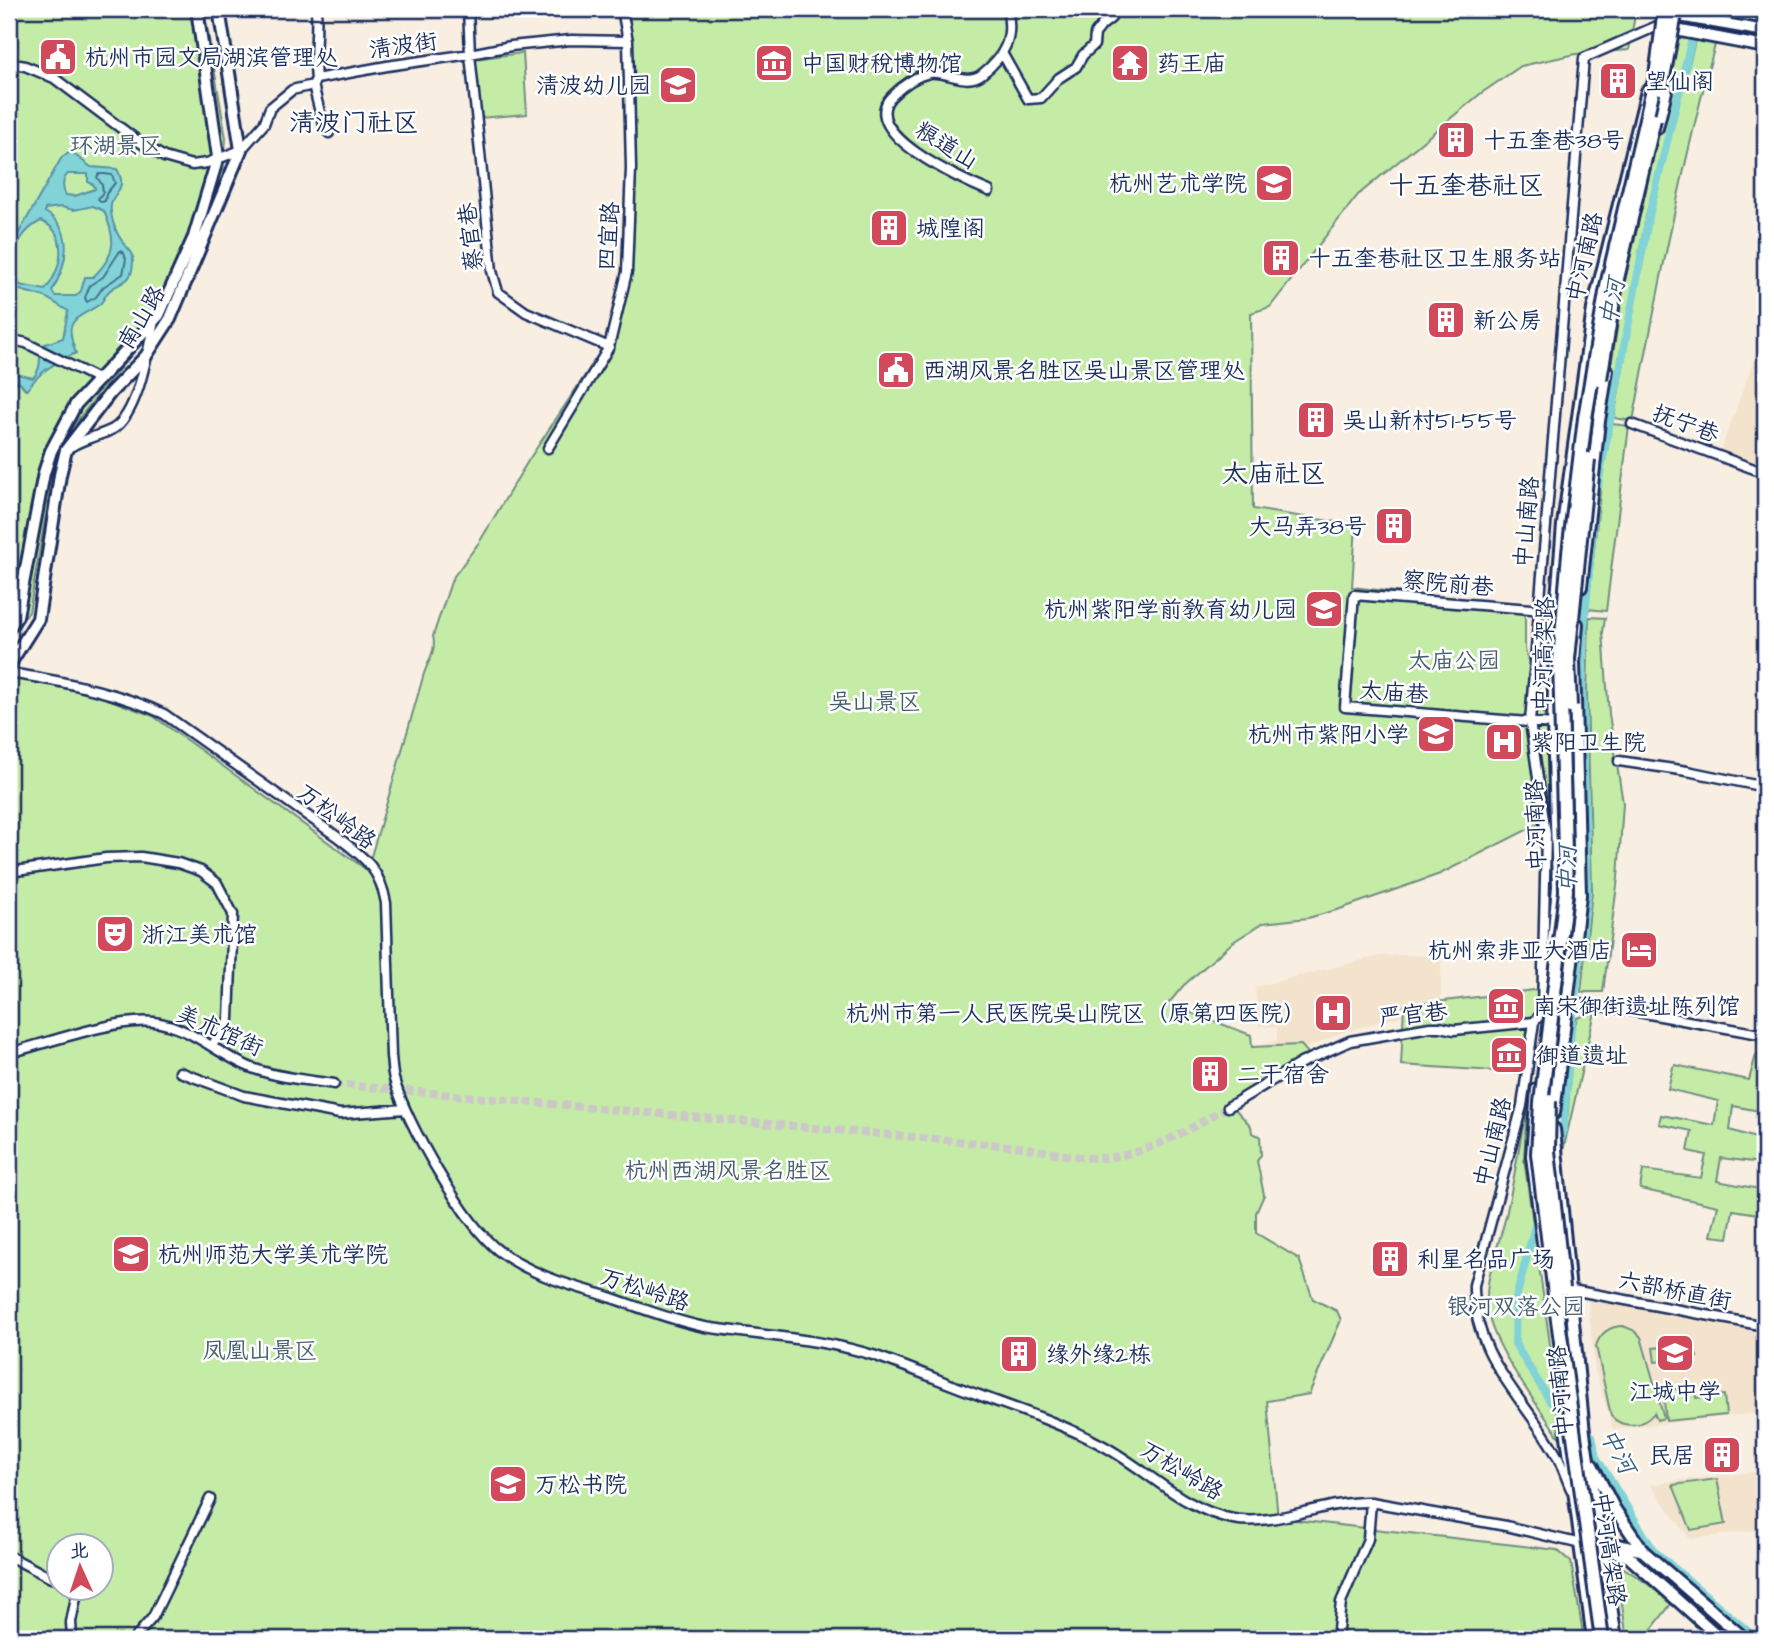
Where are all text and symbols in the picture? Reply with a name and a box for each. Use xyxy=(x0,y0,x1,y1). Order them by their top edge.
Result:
street label: 清波街 xyxy=(367,25,440,67)
public building icon: 杭州市园文局湖滨管理处 xyxy=(37,36,79,78)
place label: 杭州市园文局湖滨管理处 xyxy=(85,42,338,74)
museum icon: 中国财税博物馆 xyxy=(753,42,795,84)
temple icon: 药王庙 xyxy=(1109,42,1151,84)
place label: 中国财税博物馆 xyxy=(801,48,962,80)
place label: 药王庙 xyxy=(1157,48,1226,80)
building icon: 望仙阁 xyxy=(1597,60,1639,102)
school or university icon: 清波幼儿园 xyxy=(657,64,699,106)
place label: 望仙阁 xyxy=(1645,66,1714,98)
place label: 清波幼儿园 xyxy=(536,70,651,102)
district label: 清波门社区 xyxy=(289,105,419,141)
street label: 粮道山 xyxy=(909,114,984,178)
building icon: 十五奎巷38号 xyxy=(1435,119,1477,161)
place label: 十五奎巷38号 xyxy=(1483,125,1625,157)
park label: 环湖景区 xyxy=(70,130,162,162)
school or university icon: 杭州艺术学院 xyxy=(1253,162,1295,204)
place label: 杭州艺术学院 xyxy=(1109,168,1247,200)
district label: 十五奎巷社区 xyxy=(1388,168,1544,204)
street label: 蔡官巷 xyxy=(451,200,491,273)
street label: 四宜路 xyxy=(591,201,627,272)
building icon: 城隍阁 xyxy=(868,207,910,249)
street label: 中河南路 xyxy=(1559,209,1611,306)
place label: 城隍阁 xyxy=(916,213,985,245)
building icon: 十五奎巷社区卫生服务站 xyxy=(1260,237,1302,279)
place label: 十五奎巷社区卫生服务站 xyxy=(1308,243,1561,275)
water label: 中河 xyxy=(1592,271,1635,329)
street label: 南山路 xyxy=(110,280,173,355)
building icon: 新公房 xyxy=(1425,299,1467,341)
place label: 新公房 xyxy=(1473,305,1542,337)
public building icon: 西湖风景名胜区吴山景区管理处 xyxy=(875,349,917,391)
place label: 西湖风景名胜区吴山景区管理处 xyxy=(923,355,1245,387)
street label: 抚宁巷 xyxy=(1648,397,1724,451)
building icon: 吴山新村51-55号 xyxy=(1295,399,1337,441)
place label: 吴山新村51-55号 xyxy=(1343,405,1517,437)
district label: 太庙社区 xyxy=(1222,456,1326,492)
street label: 中山南路 xyxy=(1507,475,1547,569)
building icon: 大马弄38号 xyxy=(1373,505,1415,547)
place label: 大马弄38号 xyxy=(1248,511,1367,543)
street label: 察院前巷 xyxy=(1401,564,1496,604)
school or university icon: 杭州紫阳学前教育幼儿园 xyxy=(1303,588,1345,630)
place label: 杭州紫阳学前教育幼儿园 xyxy=(1044,594,1297,626)
street label: 中河高架路 xyxy=(1526,596,1562,712)
park label: 太庙公园 xyxy=(1408,645,1500,677)
street label: 太庙巷 xyxy=(1358,675,1430,711)
park label: 吴山景区 xyxy=(829,686,921,718)
school or university icon: 杭州市紫阳小学 xyxy=(1415,713,1457,755)
place label: 杭州市紫阳小学 xyxy=(1248,719,1409,751)
hospital icon: 紫阳卫生院 xyxy=(1483,721,1525,763)
place label: 紫阳卫生院 xyxy=(1531,727,1646,759)
street label: 万松岭路 xyxy=(290,776,383,857)
street label: 中河南路 xyxy=(1518,778,1554,871)
water label: 中河 xyxy=(1551,841,1585,893)
theatre icon: 浙江美术馆 xyxy=(94,913,136,955)
place label: 浙江美术馆 xyxy=(142,919,257,951)
hotel icon: 杭州索非亚大酒店 xyxy=(1618,929,1660,971)
place label: 杭州索非亚大酒店 xyxy=(1428,935,1612,967)
museum icon: 南宋御街遗址陈列馆 xyxy=(1485,985,1527,1027)
place label: 南宋御街遗址陈列馆 xyxy=(1533,991,1740,1023)
hospital icon: 杭州市第一人民医院吴山院区（原第四医院） xyxy=(1312,992,1354,1034)
street label: 严官巷 xyxy=(1377,995,1450,1035)
street label: 美术馆街 xyxy=(171,998,268,1064)
place label: 杭州市第一人民医院吴山院区（原第四医院） xyxy=(846,998,1306,1030)
museum icon: 御道遗址 xyxy=(1488,1034,1530,1076)
place label: 御道遗址 xyxy=(1536,1040,1628,1072)
building icon: 二干宿舍 xyxy=(1189,1053,1231,1095)
place label: 二干宿舍 xyxy=(1237,1059,1329,1091)
street label: 中山南路 xyxy=(1466,1094,1520,1191)
park label: 杭州西湖风景名胜区 xyxy=(625,1155,832,1187)
school or university icon: 杭州师范大学美术学院 xyxy=(110,1233,152,1275)
building icon: 利星名品广场 xyxy=(1369,1238,1411,1280)
place label: 杭州师范大学美术学院 xyxy=(158,1239,388,1271)
place label: 利星名品广场 xyxy=(1417,1244,1555,1276)
street label: 万松岭路 xyxy=(596,1261,693,1319)
street label: 六部桥直街 xyxy=(1615,1264,1734,1318)
park label: 银河双落公园 xyxy=(1447,1291,1585,1323)
school or university icon: 江城中学 xyxy=(1654,1332,1696,1374)
building icon: 缘外缘2栋 xyxy=(998,1333,1040,1375)
park label: 凤凰山景区 xyxy=(203,1335,318,1367)
place label: 缘外缘2栋 xyxy=(1046,1339,1151,1371)
street label: 中河南路 xyxy=(1541,1344,1581,1438)
place label: 江城中学 xyxy=(1629,1376,1721,1408)
water label: 中河 xyxy=(1591,1422,1645,1484)
street label: 万松岭路 xyxy=(1134,1433,1229,1508)
building icon: 民居 xyxy=(1701,1434,1743,1476)
place label: 民居 xyxy=(1649,1440,1695,1472)
school or university icon: 万松书院 xyxy=(487,1463,529,1505)
place label: 万松书院 xyxy=(535,1469,627,1501)
street label: 中河高架路 xyxy=(1585,1490,1633,1608)
north arrow xyxy=(46,1532,116,1602)
text: 北 xyxy=(69,1538,89,1566)

